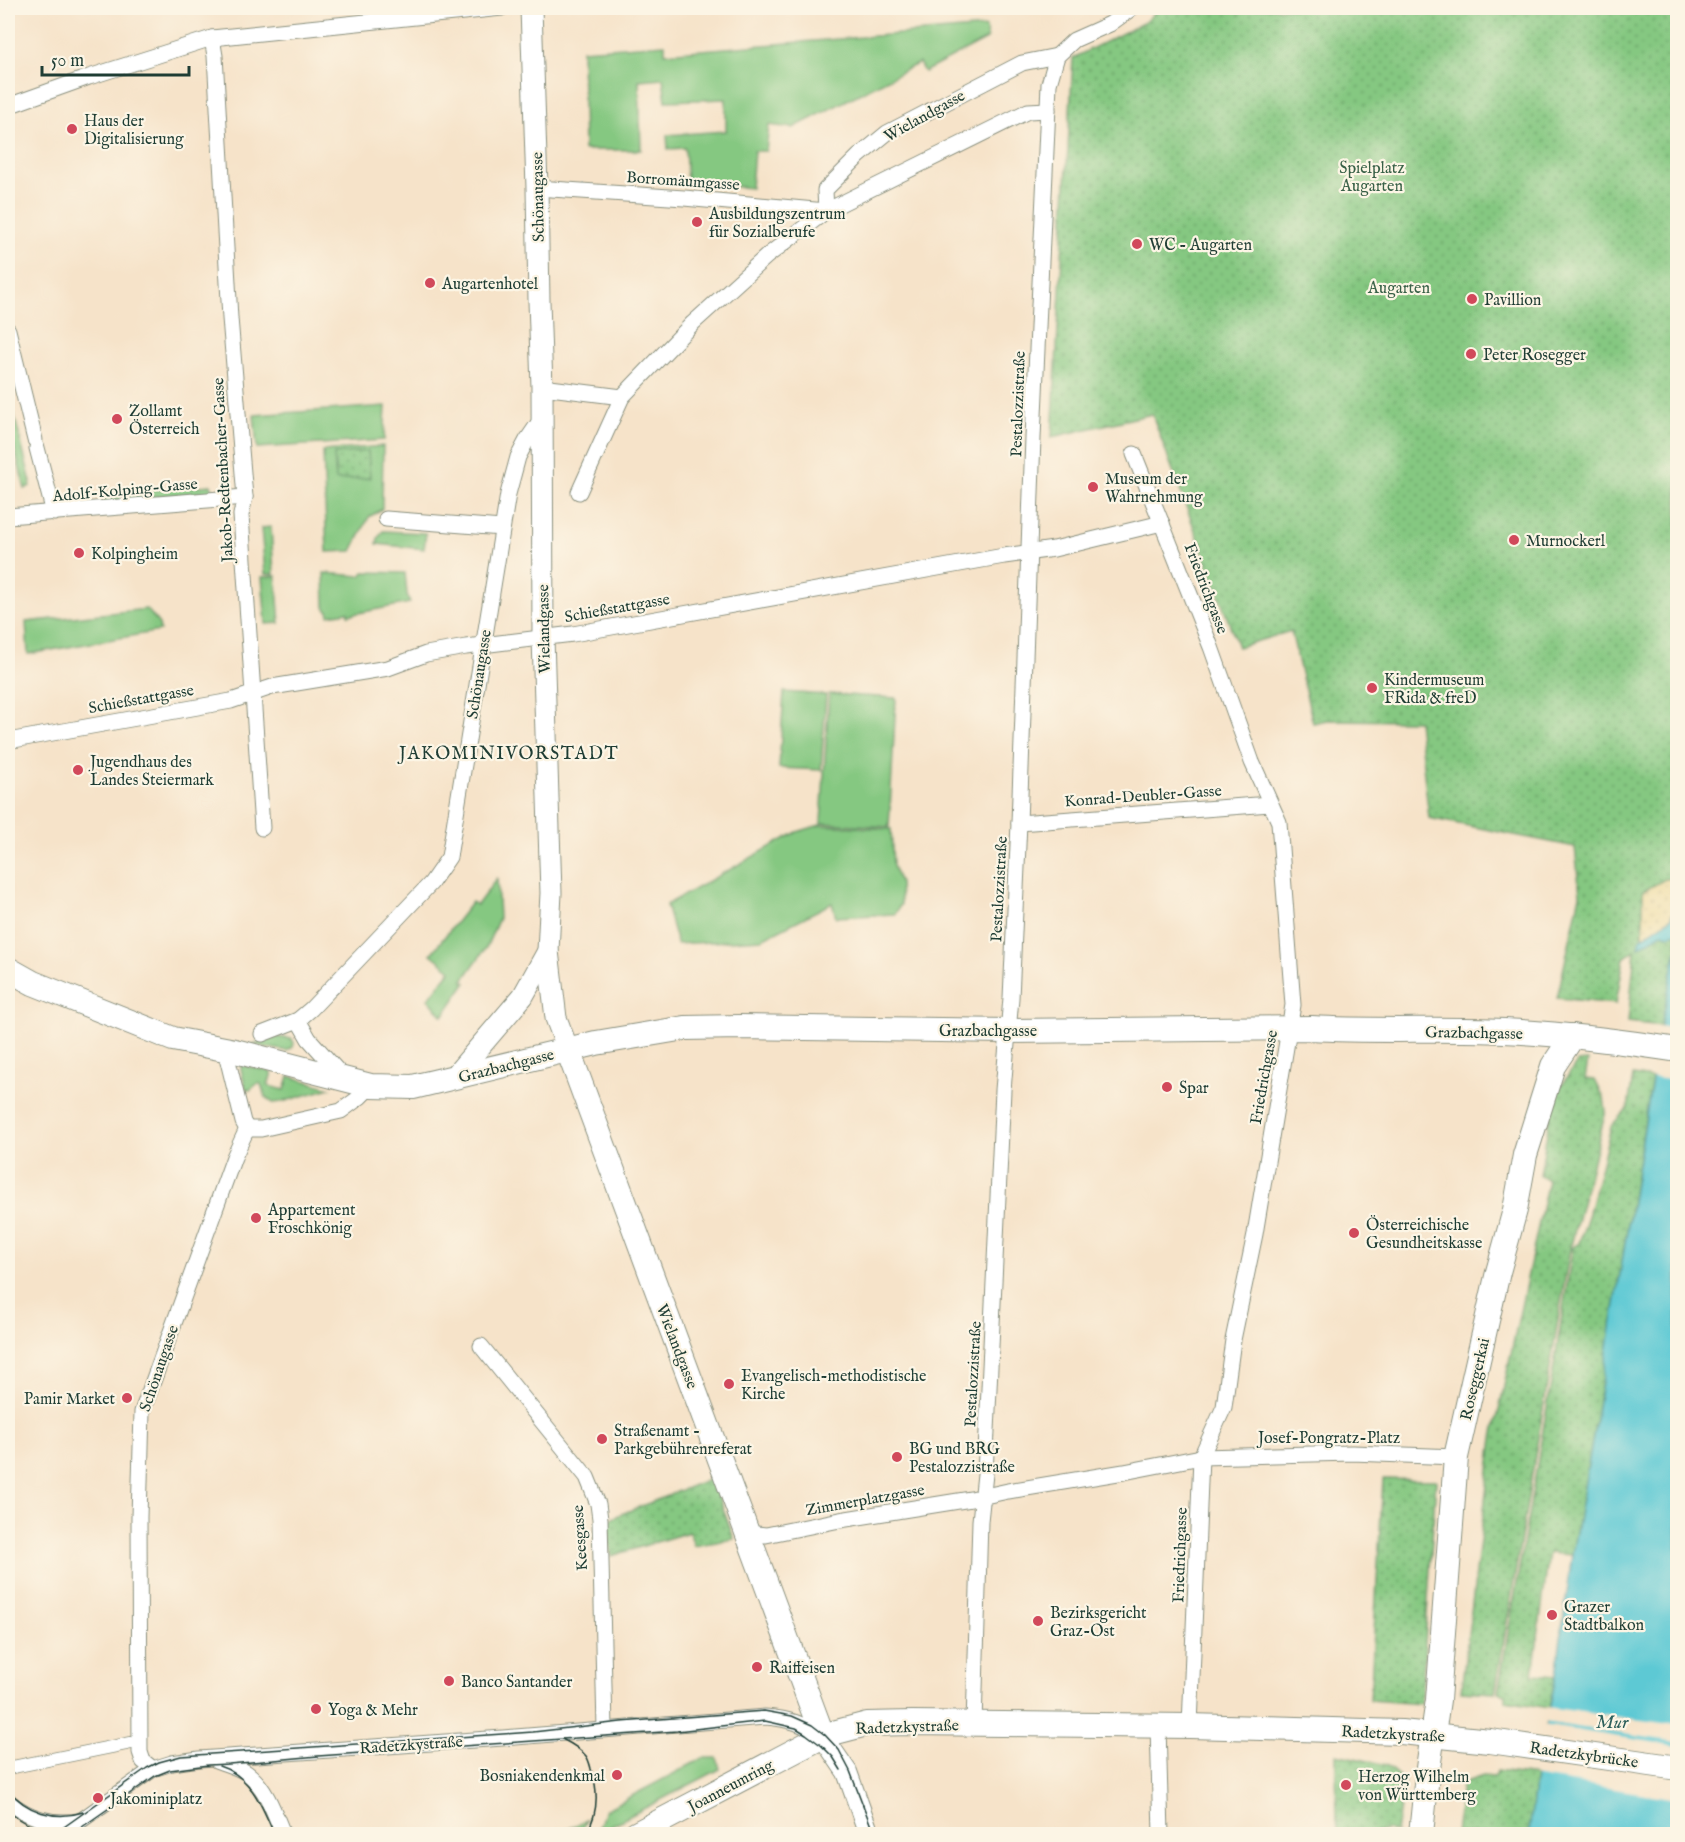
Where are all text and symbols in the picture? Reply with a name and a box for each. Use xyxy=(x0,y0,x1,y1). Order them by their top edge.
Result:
scale bar xyxy=(42,39,189,77)
text: 50 m xyxy=(51,50,84,73)
street label: Wielandgasse xyxy=(881,86,969,147)
place label: Haus der Digitalisierung xyxy=(84,112,184,150)
marker: Haus der Digitalisierung xyxy=(65,122,79,136)
street label: Schönaugasse xyxy=(528,152,550,242)
park label: Spielplatz Augarten xyxy=(1339,159,1405,197)
street label: Borromäumgasse xyxy=(625,168,740,196)
place label: Ausbildungszentrum für Sozialberufe xyxy=(708,205,846,243)
marker: Ausbildungszentrum für Sozialberufe xyxy=(690,215,704,229)
place label: WC - Augarten xyxy=(1149,236,1252,256)
marker: WC - Augarten xyxy=(1130,237,1144,251)
place label: Augartenhotel xyxy=(441,275,539,295)
marker: Augartenhotel xyxy=(423,276,437,290)
park label: Augarten xyxy=(1367,279,1430,299)
place label: Pavillion xyxy=(1484,291,1542,311)
marker: Pavillion xyxy=(1465,292,1479,306)
place label: Peter Rosegger xyxy=(1483,346,1586,366)
marker: Peter Rosegger xyxy=(1464,347,1478,361)
street label: Pestalozzistraße xyxy=(1007,351,1031,457)
street label: Jakob-Redtenbacher-Gasse xyxy=(209,377,239,565)
place label: Zollamt Österreich xyxy=(129,402,200,440)
marker: Zollamt Österreich xyxy=(110,412,124,426)
place label: Museum der Wahrnehmung xyxy=(1105,470,1203,508)
street label: Adolf-Kolping-Gasse xyxy=(51,475,199,507)
marker: Museum der Wahrnehmung xyxy=(1086,480,1100,494)
place label: Murnockerl xyxy=(1526,532,1606,552)
marker: Murnockerl xyxy=(1507,533,1521,547)
street label: Friedrichgasse xyxy=(1179,541,1232,637)
place label: Kolpingheim xyxy=(91,545,178,565)
marker: Kolpingheim xyxy=(72,546,86,560)
street label: Wielandgasse xyxy=(534,584,556,674)
street label: Schießstattgasse xyxy=(563,590,672,628)
street label: Schönaugasse xyxy=(463,628,497,720)
place label: Kindermuseum FRida & freD xyxy=(1384,671,1484,709)
street label: Schießstattgasse xyxy=(87,681,196,719)
marker: Kindermuseum FRida & freD xyxy=(1365,681,1379,695)
district label: JAKOMINIVORSTADT xyxy=(397,743,619,766)
place label: Jugendhaus des Landes Steiermark xyxy=(88,753,214,791)
marker: Jugendhaus des Landes Steiermark xyxy=(71,763,85,777)
street label: Konrad-Deubler-Gasse xyxy=(1064,782,1222,812)
street label: Pestalozzistraße xyxy=(987,836,1013,943)
street label: Grazbachgasse xyxy=(939,1022,1037,1042)
street label: Grazbachgasse xyxy=(1425,1023,1523,1045)
street label: Friedrichgasse xyxy=(1247,1029,1283,1126)
street label: Grazbachgasse xyxy=(457,1045,556,1088)
place label: Spar xyxy=(1179,1079,1209,1099)
marker: Spar xyxy=(1160,1080,1174,1094)
place label: Appartement Froschkönig xyxy=(267,1201,356,1239)
marker: Appartement Froschkönig xyxy=(249,1211,263,1225)
place label: Österreichische Gesundheitskasse xyxy=(1366,1215,1482,1254)
marker: Österreichische Gesundheitskasse xyxy=(1347,1226,1361,1240)
street label: Wielandgasse xyxy=(651,1301,701,1392)
street label: Pestalozzistraße xyxy=(961,1321,987,1428)
street label: Schönaugasse xyxy=(136,1323,184,1414)
street label: Roseggerkai xyxy=(1457,1336,1495,1423)
place label: Evangelisch-methodistische Kirche xyxy=(741,1367,926,1405)
marker: Evangelisch-methodistische Kirche xyxy=(722,1377,736,1391)
place label: Pamir Market xyxy=(24,1390,116,1410)
marker: Pamir Market xyxy=(120,1391,134,1405)
place label: Straßenamt - Parkgebührenreferat xyxy=(614,1422,753,1460)
street label: Josef-Pongratz-Platz xyxy=(1256,1429,1400,1449)
marker: Straßenamt - Parkgebührenreferat xyxy=(595,1432,609,1446)
place label: BG und BRG Pestalozzistraße xyxy=(909,1440,1015,1478)
marker: BG und BRG Pestalozzistraße xyxy=(890,1450,904,1464)
street label: Zimmerplatzgasse xyxy=(804,1481,926,1521)
street label: Keesgasse xyxy=(569,1504,593,1572)
street label: Friedrichgasse xyxy=(1169,1507,1193,1603)
place label: Grazer Stadtbalkon xyxy=(1564,1598,1644,1636)
place label: Bezirksgericht Graz-Ost xyxy=(1050,1604,1147,1642)
marker: Grazer Stadtbalkon xyxy=(1545,1608,1559,1622)
marker: Bezirksgericht Graz-Ost xyxy=(1031,1614,1045,1628)
place label: Raiffeisen xyxy=(769,1659,835,1679)
marker: Raiffeisen xyxy=(750,1660,764,1674)
place label: Banco Santander xyxy=(461,1673,572,1693)
marker: Banco Santander xyxy=(442,1674,456,1688)
place label: Yoga & Mehr xyxy=(328,1701,418,1721)
marker: Yoga & Mehr xyxy=(309,1702,323,1716)
water label: Mur xyxy=(1596,1712,1629,1735)
street label: Radetzkystraße xyxy=(855,1716,959,1740)
street label: Radetzkystraße xyxy=(1341,1722,1445,1748)
street label: Radetzkystraße xyxy=(359,1732,464,1760)
street label: Radetzkybrücke xyxy=(1528,1738,1639,1774)
street label: Joanneumring xyxy=(683,1756,777,1819)
place label: Bosniakendenkmal xyxy=(480,1767,606,1787)
marker: Bosniakendenkmal xyxy=(610,1768,624,1782)
place label: Herzog Wilhelm von Württemberg xyxy=(1358,1768,1476,1806)
marker: Herzog Wilhelm von Württemberg xyxy=(1339,1778,1353,1792)
place label: Jakominiplatz xyxy=(108,1790,202,1810)
marker: Jakominiplatz xyxy=(91,1791,105,1805)

